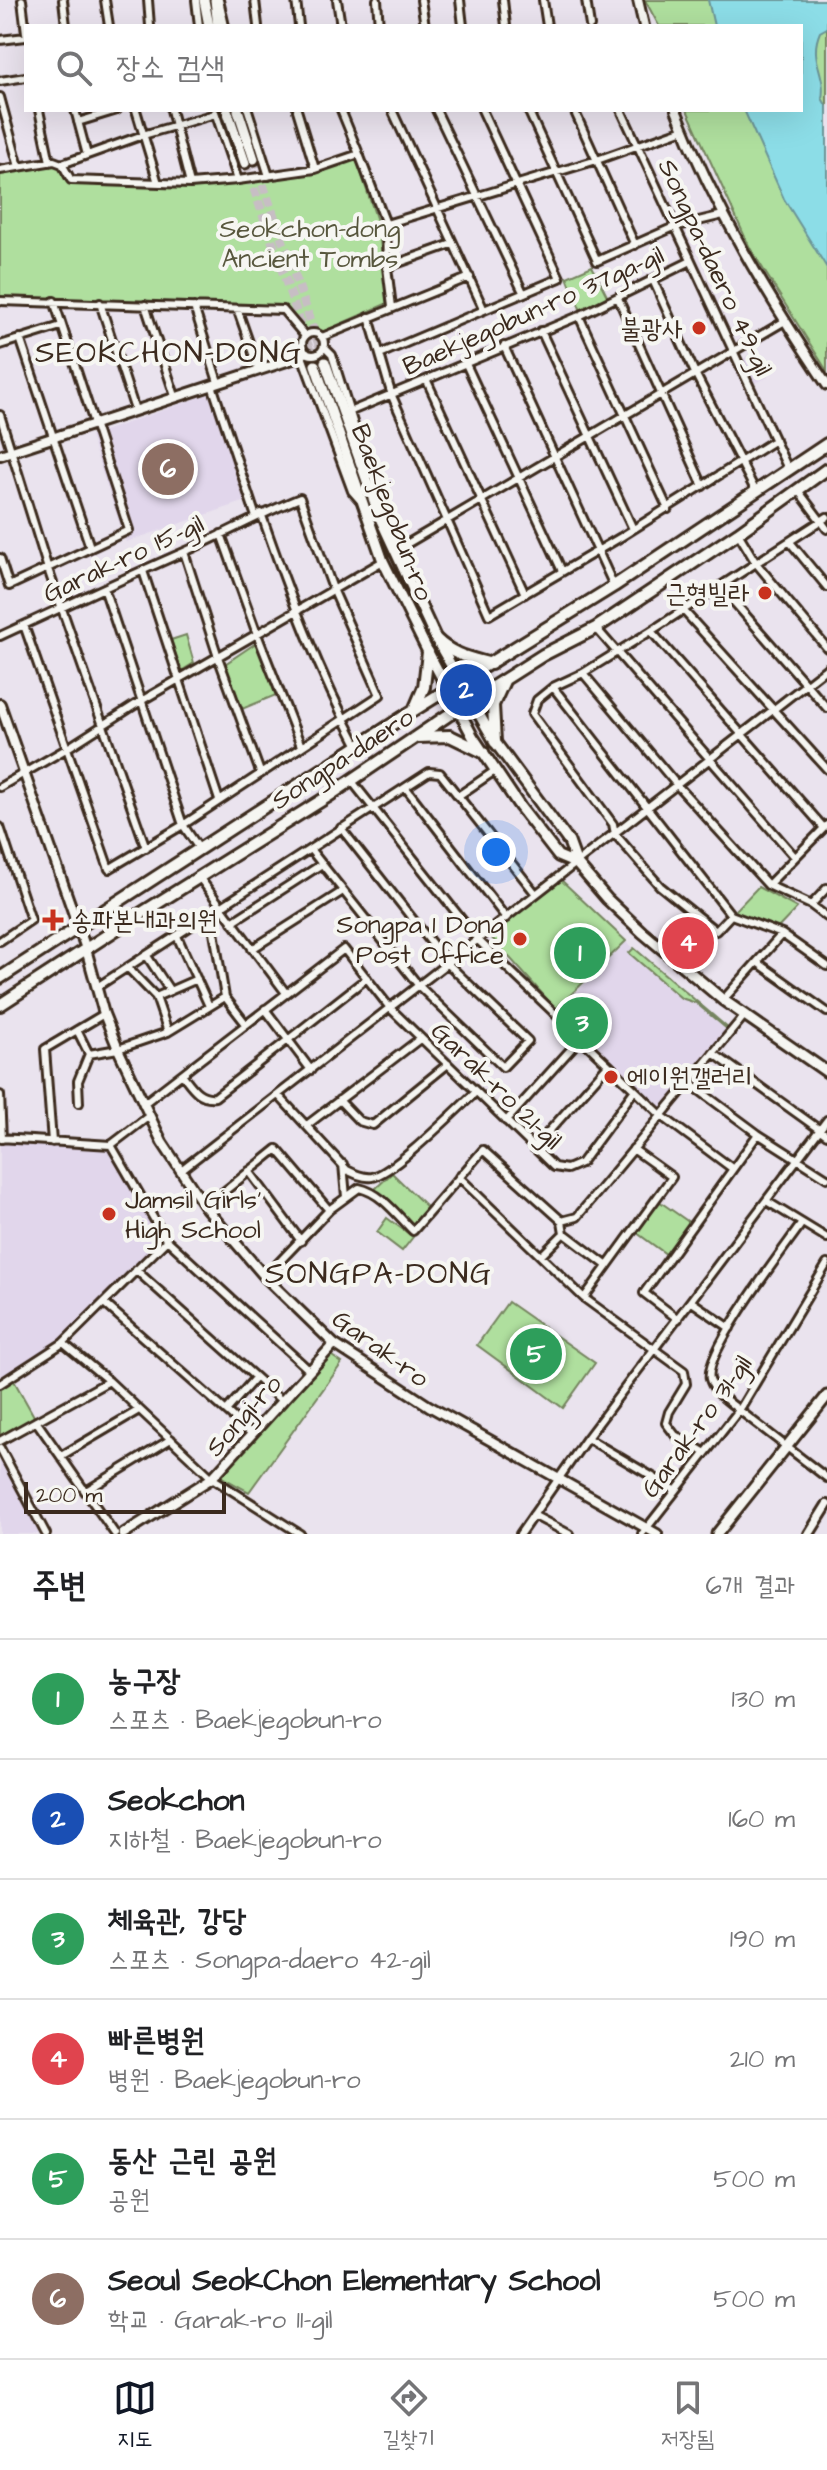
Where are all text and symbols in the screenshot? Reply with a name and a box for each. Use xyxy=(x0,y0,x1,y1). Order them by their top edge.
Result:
search box xyxy=(24,24,803,112)
icon: search xyxy=(52,46,96,90)
text: 장소 검색 xyxy=(116,47,225,89)
street label: Songpa-daero 49-gil xyxy=(647,153,781,383)
park label: Seokchon-dong Ancient Tombs xyxy=(220,211,400,277)
street label: Baekjegobun-ro 37ga-gil xyxy=(397,237,670,387)
place label: 불광사 xyxy=(620,311,683,347)
marker: 불광사 xyxy=(690,319,708,337)
district label: SEOKCHON-DONG xyxy=(35,332,303,374)
street label: Baekjegobun-ro xyxy=(340,419,442,607)
pin: 6 xyxy=(142,439,194,499)
street label: Garak-ro 15-gil xyxy=(37,506,210,614)
place label: 근형빌라 xyxy=(665,576,749,612)
marker: 근형빌라 xyxy=(756,584,774,602)
pin: 2 xyxy=(440,660,492,720)
street label: Songpa-daero xyxy=(264,699,422,820)
your location xyxy=(476,832,516,872)
place label: 송파본내과의원 xyxy=(71,903,217,939)
place label: Songpa 1 Dong Post Office xyxy=(337,907,504,973)
marker: 송파본내과의원 xyxy=(42,909,64,931)
pin: 4 xyxy=(662,913,714,973)
pin: 1 xyxy=(554,923,606,983)
marker: Songpa 1 Dong Post Office xyxy=(511,930,529,948)
pin: 3 xyxy=(556,993,608,1053)
street label: Garak-ro 21-gil xyxy=(421,1014,570,1159)
place label: 에이원갤러리 xyxy=(627,1060,753,1096)
marker: 에이원갤러리 xyxy=(602,1068,620,1086)
place label: Jamsil Girls' High School xyxy=(125,1182,261,1250)
marker: Jamsil Girls' High School xyxy=(100,1205,118,1223)
district label: SONGPA-DONG xyxy=(265,1253,493,1295)
street label: Garak-ro xyxy=(325,1301,437,1396)
pin: 5 xyxy=(510,1324,562,1384)
street label: Garak-ro 31-gil xyxy=(633,1348,762,1506)
street label: Songi-ro xyxy=(197,1367,292,1466)
scale bar xyxy=(24,1478,226,1514)
text: 200 m xyxy=(36,1480,102,1511)
text: 주변 xyxy=(32,1562,87,1610)
text: 6개 결과 xyxy=(706,1568,795,1604)
text: 농구장 xyxy=(108,1660,180,1702)
text: 1 xyxy=(56,1681,60,1717)
text: 130 m xyxy=(731,1681,795,1717)
text: 스포츠 · Baekjegobun-ro xyxy=(108,1702,382,1738)
text: Seokchon xyxy=(108,1780,245,1822)
text: 2 xyxy=(51,1801,65,1837)
text: 160 m xyxy=(728,1801,795,1837)
text: 지하철 · Baekjegobun-ro xyxy=(108,1822,382,1858)
text: 체육관, 강당 xyxy=(108,1900,246,1942)
text: 3 xyxy=(51,1921,65,1957)
text: 190 m xyxy=(730,1921,795,1957)
text: 스포츠 · Songpa-daero 42-gil xyxy=(108,1942,431,1978)
text: 빠른병원 xyxy=(108,2020,205,2062)
text: 4 xyxy=(49,2041,67,2077)
text: 210 m xyxy=(730,2041,795,2077)
text: 병원 · Baekjegobun-ro xyxy=(108,2062,361,2098)
text: 동산 근린 공원 xyxy=(108,2140,277,2182)
text: 5 xyxy=(49,2161,67,2197)
text: 500 m xyxy=(713,2161,795,2197)
text: 공원 xyxy=(108,2182,150,2218)
text: Seoul SeokChon Elementary School xyxy=(108,2260,600,2302)
text: 6 xyxy=(50,2281,66,2317)
text: 500 m xyxy=(713,2281,795,2317)
text: 학교 · Garak-ro 11-gil xyxy=(108,2302,333,2338)
tab: 지도 xyxy=(113,2376,157,2455)
tab: 길찾기 xyxy=(382,2376,436,2455)
tab: 저장됨 xyxy=(661,2376,714,2455)

